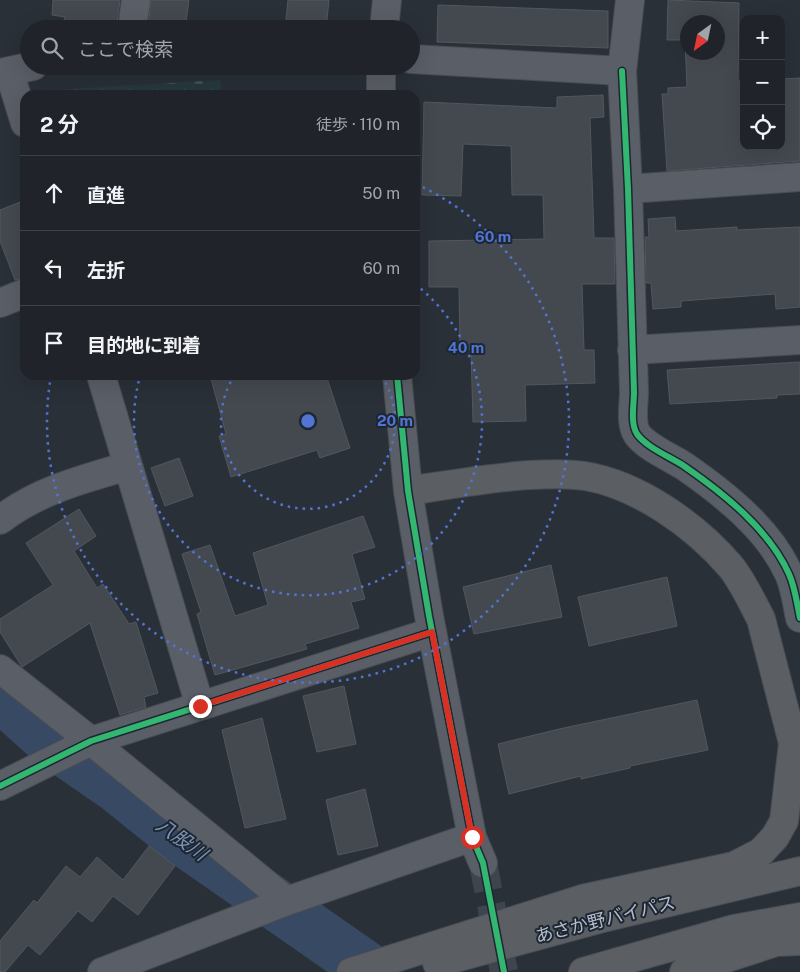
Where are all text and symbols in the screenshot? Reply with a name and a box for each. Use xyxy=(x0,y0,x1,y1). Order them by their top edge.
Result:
north arrow xyxy=(680,15,725,60)
map controls xyxy=(740,15,785,150)
button: + xyxy=(740,15,785,60)
search box xyxy=(20,20,420,75)
icon: search xyxy=(38,34,66,62)
text: ここで検索 xyxy=(78,38,173,60)
button: − xyxy=(740,60,785,105)
button: locate xyxy=(740,105,785,150)
text: 2 分 xyxy=(40,112,79,137)
text: 徒歩 · 110 m xyxy=(316,115,400,134)
icon: ahead xyxy=(40,179,68,207)
text: 直進 xyxy=(87,184,125,206)
text: 50 m xyxy=(362,184,400,203)
text: 60 m xyxy=(475,228,511,245)
icon: left xyxy=(40,254,68,282)
text: 左折 xyxy=(87,259,125,281)
text: 60 m xyxy=(363,259,400,278)
icon: arrive xyxy=(40,329,68,357)
text: 目的地に到着 xyxy=(87,334,201,356)
text: 40 m xyxy=(448,339,484,356)
centre of rings xyxy=(299,412,317,430)
text: 20 m xyxy=(377,412,413,429)
route end xyxy=(189,695,212,718)
water label: 八股川 xyxy=(152,813,213,866)
route start xyxy=(461,826,484,849)
street label: あさか野バイパス xyxy=(533,891,677,947)

